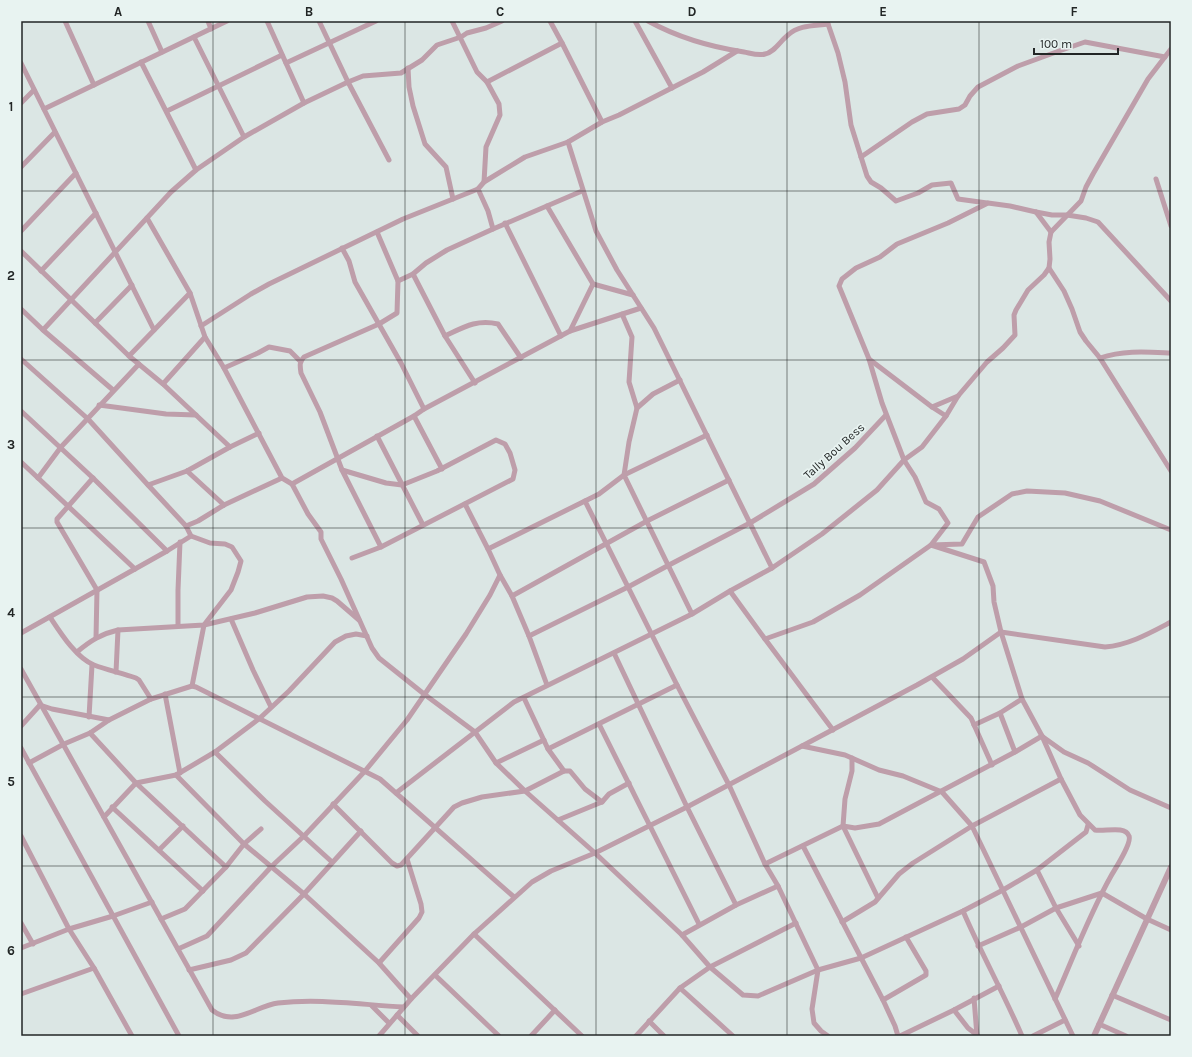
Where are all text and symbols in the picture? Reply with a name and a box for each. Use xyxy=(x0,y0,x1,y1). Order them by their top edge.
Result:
text: A xyxy=(114,4,122,19)
text: B xyxy=(305,4,313,19)
text: C xyxy=(496,4,504,19)
text: D xyxy=(688,4,697,19)
text: E xyxy=(879,4,887,19)
text: F xyxy=(1070,4,1078,19)
scale bar xyxy=(1034,30,1118,56)
text: 100 m xyxy=(1040,37,1072,51)
text: 1 xyxy=(9,99,13,114)
text: 2 xyxy=(7,268,15,283)
street label: Tally Bou Bess xyxy=(801,420,867,482)
text: 3 xyxy=(7,437,15,452)
text: 4 xyxy=(7,605,15,620)
text: 5 xyxy=(7,774,15,789)
text: 6 xyxy=(7,943,15,958)

